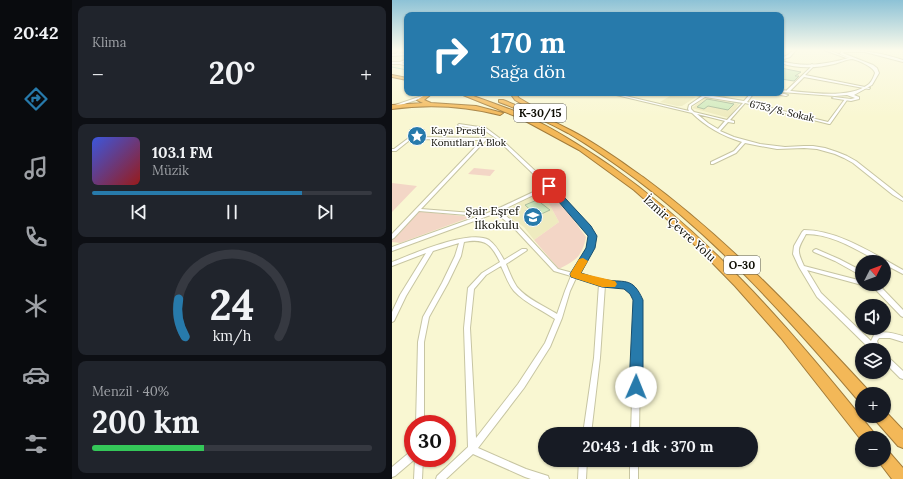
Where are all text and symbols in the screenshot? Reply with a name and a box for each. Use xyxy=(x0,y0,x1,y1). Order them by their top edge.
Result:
text: 20:42 xyxy=(14,21,58,44)
text: 170 m xyxy=(490,25,565,61)
icon: right xyxy=(424,28,476,80)
text: Klima xyxy=(92,34,126,51)
text: 20° xyxy=(209,54,255,92)
text: − xyxy=(92,60,104,88)
text: + xyxy=(360,60,372,88)
text: Sağa dön xyxy=(490,60,566,83)
icon: directions xyxy=(22,85,50,113)
street label: 6753/8. Sokak xyxy=(748,97,816,125)
road number: K-30/15 xyxy=(514,104,566,122)
place label: Kaya Prestij Konutları A Blok xyxy=(431,124,507,149)
place icon: Kaya Prestij Konutları A Blok xyxy=(406,125,428,147)
text: 103.1 FM xyxy=(152,143,213,162)
icon: music xyxy=(22,154,50,182)
text: Müzik xyxy=(152,162,189,179)
pin xyxy=(532,169,566,203)
icon: arrive xyxy=(538,175,560,197)
street label: İzmir Çevre Yolu xyxy=(641,192,719,264)
icon: previous xyxy=(128,201,150,223)
icon: pause xyxy=(221,201,243,223)
icon: next xyxy=(314,201,336,223)
place label: Şair Eşref İlkokulu xyxy=(466,203,520,232)
school or university icon: Şair Eşref İlkokulu xyxy=(522,206,544,228)
icon: phone xyxy=(22,223,50,251)
north arrow xyxy=(855,255,891,291)
map controls xyxy=(855,255,891,467)
road number: O-30 xyxy=(724,256,760,274)
text: 24 xyxy=(210,277,254,330)
icon: climate xyxy=(22,292,50,320)
button: sound xyxy=(855,299,891,335)
text: km/h xyxy=(213,326,252,345)
button: layers xyxy=(855,343,891,379)
icon: car xyxy=(22,361,50,389)
position arrow xyxy=(615,366,657,408)
text: Menzil · 40% xyxy=(92,383,169,400)
button: + xyxy=(855,387,891,423)
text: 200 km xyxy=(92,403,199,441)
speed limit sign: 30 xyxy=(404,415,456,467)
icon: filters xyxy=(22,430,50,458)
button: − xyxy=(855,431,891,467)
text: 20:43 · 1 dk · 370 m xyxy=(582,437,714,456)

